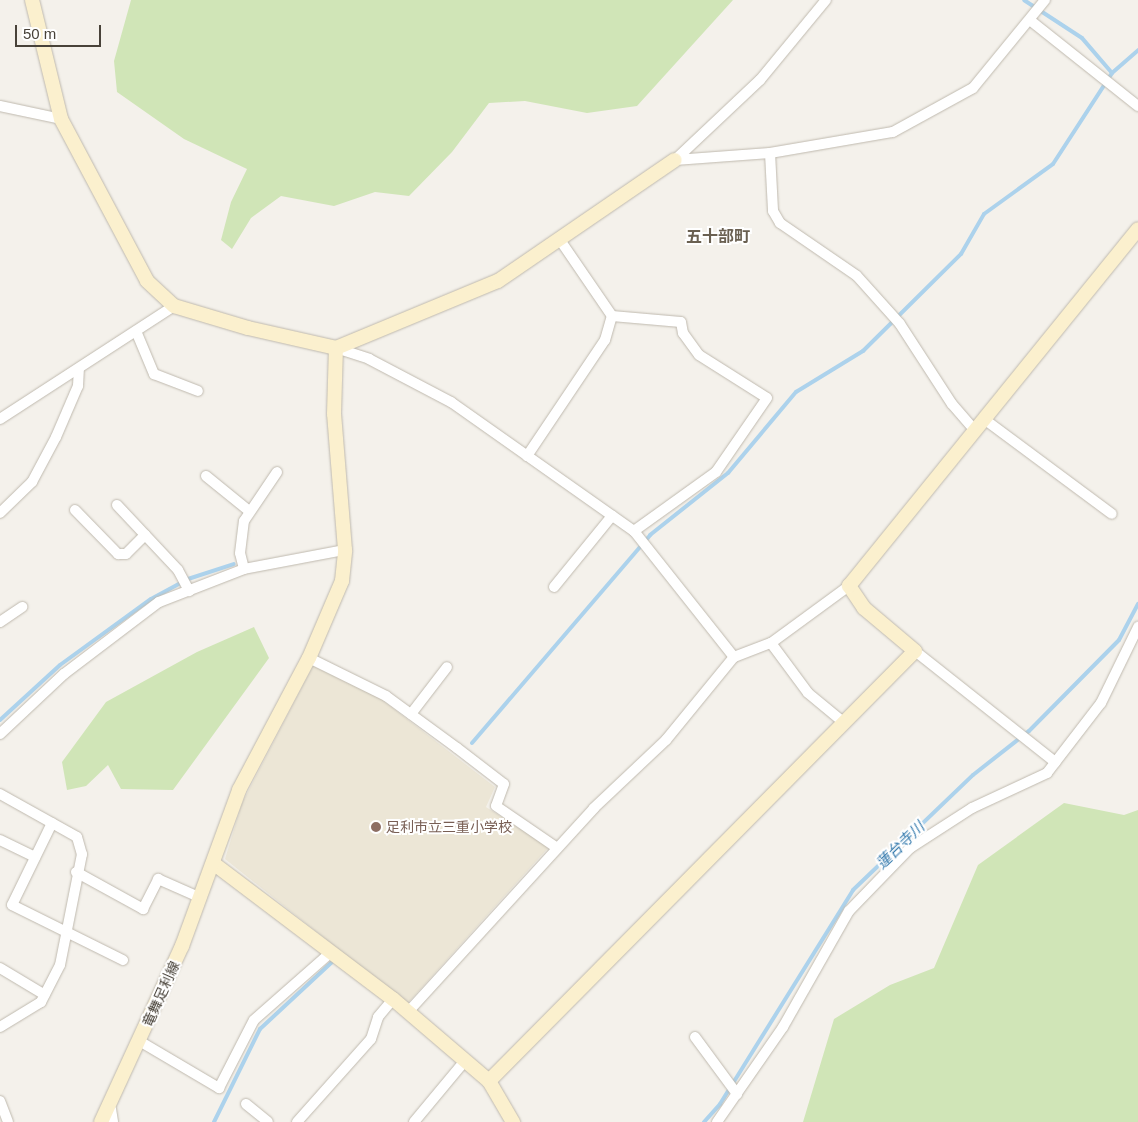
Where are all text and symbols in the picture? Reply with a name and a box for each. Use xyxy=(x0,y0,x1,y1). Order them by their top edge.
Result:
scale bar xyxy=(18,15,104,47)
text: 50 m xyxy=(23,25,56,42)
district label: 五十部町 xyxy=(686,227,750,247)
water label: 蓮台寺川 xyxy=(872,818,928,872)
place label: 足利市立三重小学校 xyxy=(386,819,512,835)
marker: 足利市立三重小学校 xyxy=(370,821,382,833)
street label: 竜舞足利線 xyxy=(139,959,183,1029)

